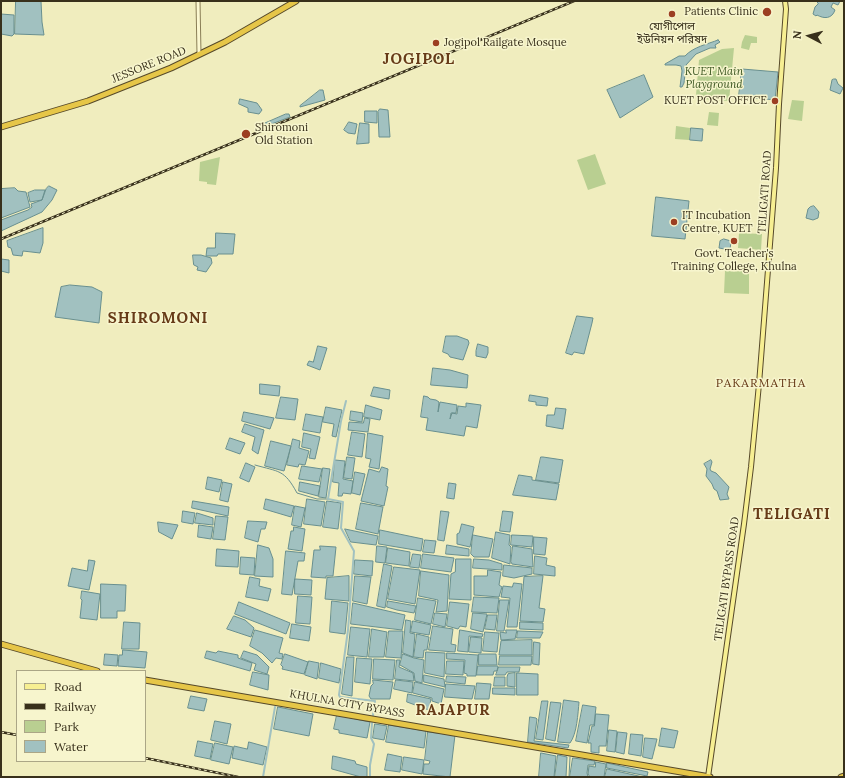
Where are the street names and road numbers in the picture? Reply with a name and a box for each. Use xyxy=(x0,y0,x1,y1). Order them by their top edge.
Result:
street label: JESSORE ROAD xyxy=(110,44,188,86)
street label: TELIGATI ROAD xyxy=(756,150,774,234)
street label: TELIGATI BYPASS ROAD xyxy=(712,516,742,642)
street label: KHULNA CITY BYPASS xyxy=(288,687,406,721)

